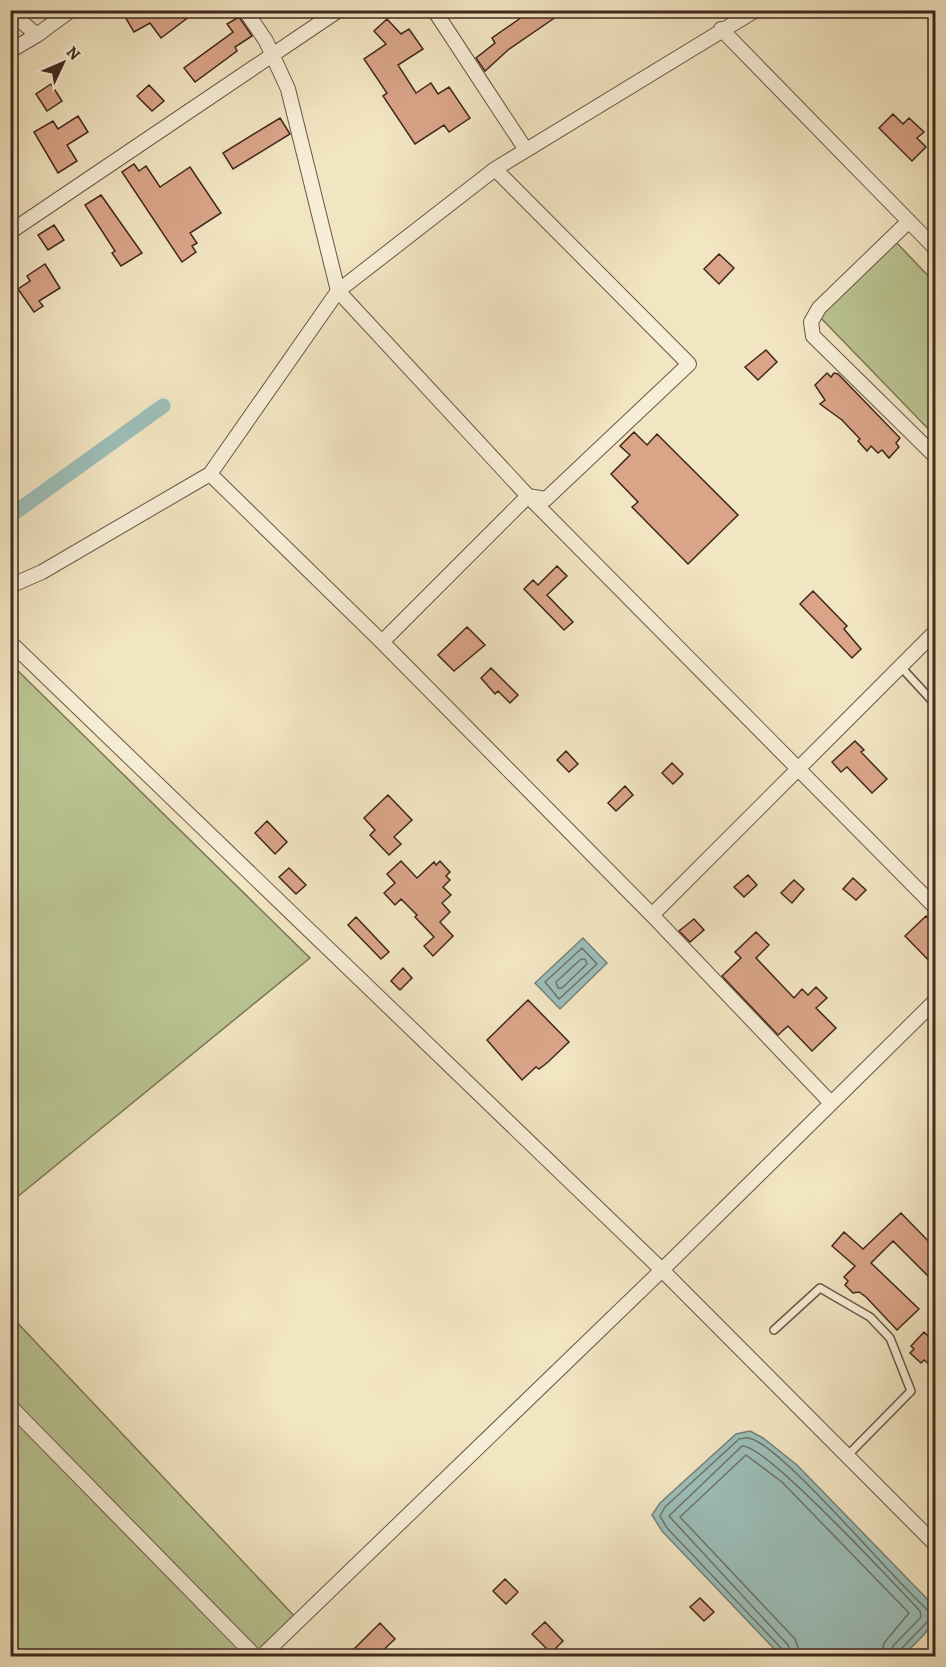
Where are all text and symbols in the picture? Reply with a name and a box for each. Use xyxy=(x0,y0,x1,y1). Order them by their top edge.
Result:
north arrow xyxy=(33,33,93,93)
text: N xyxy=(61,41,85,65)

